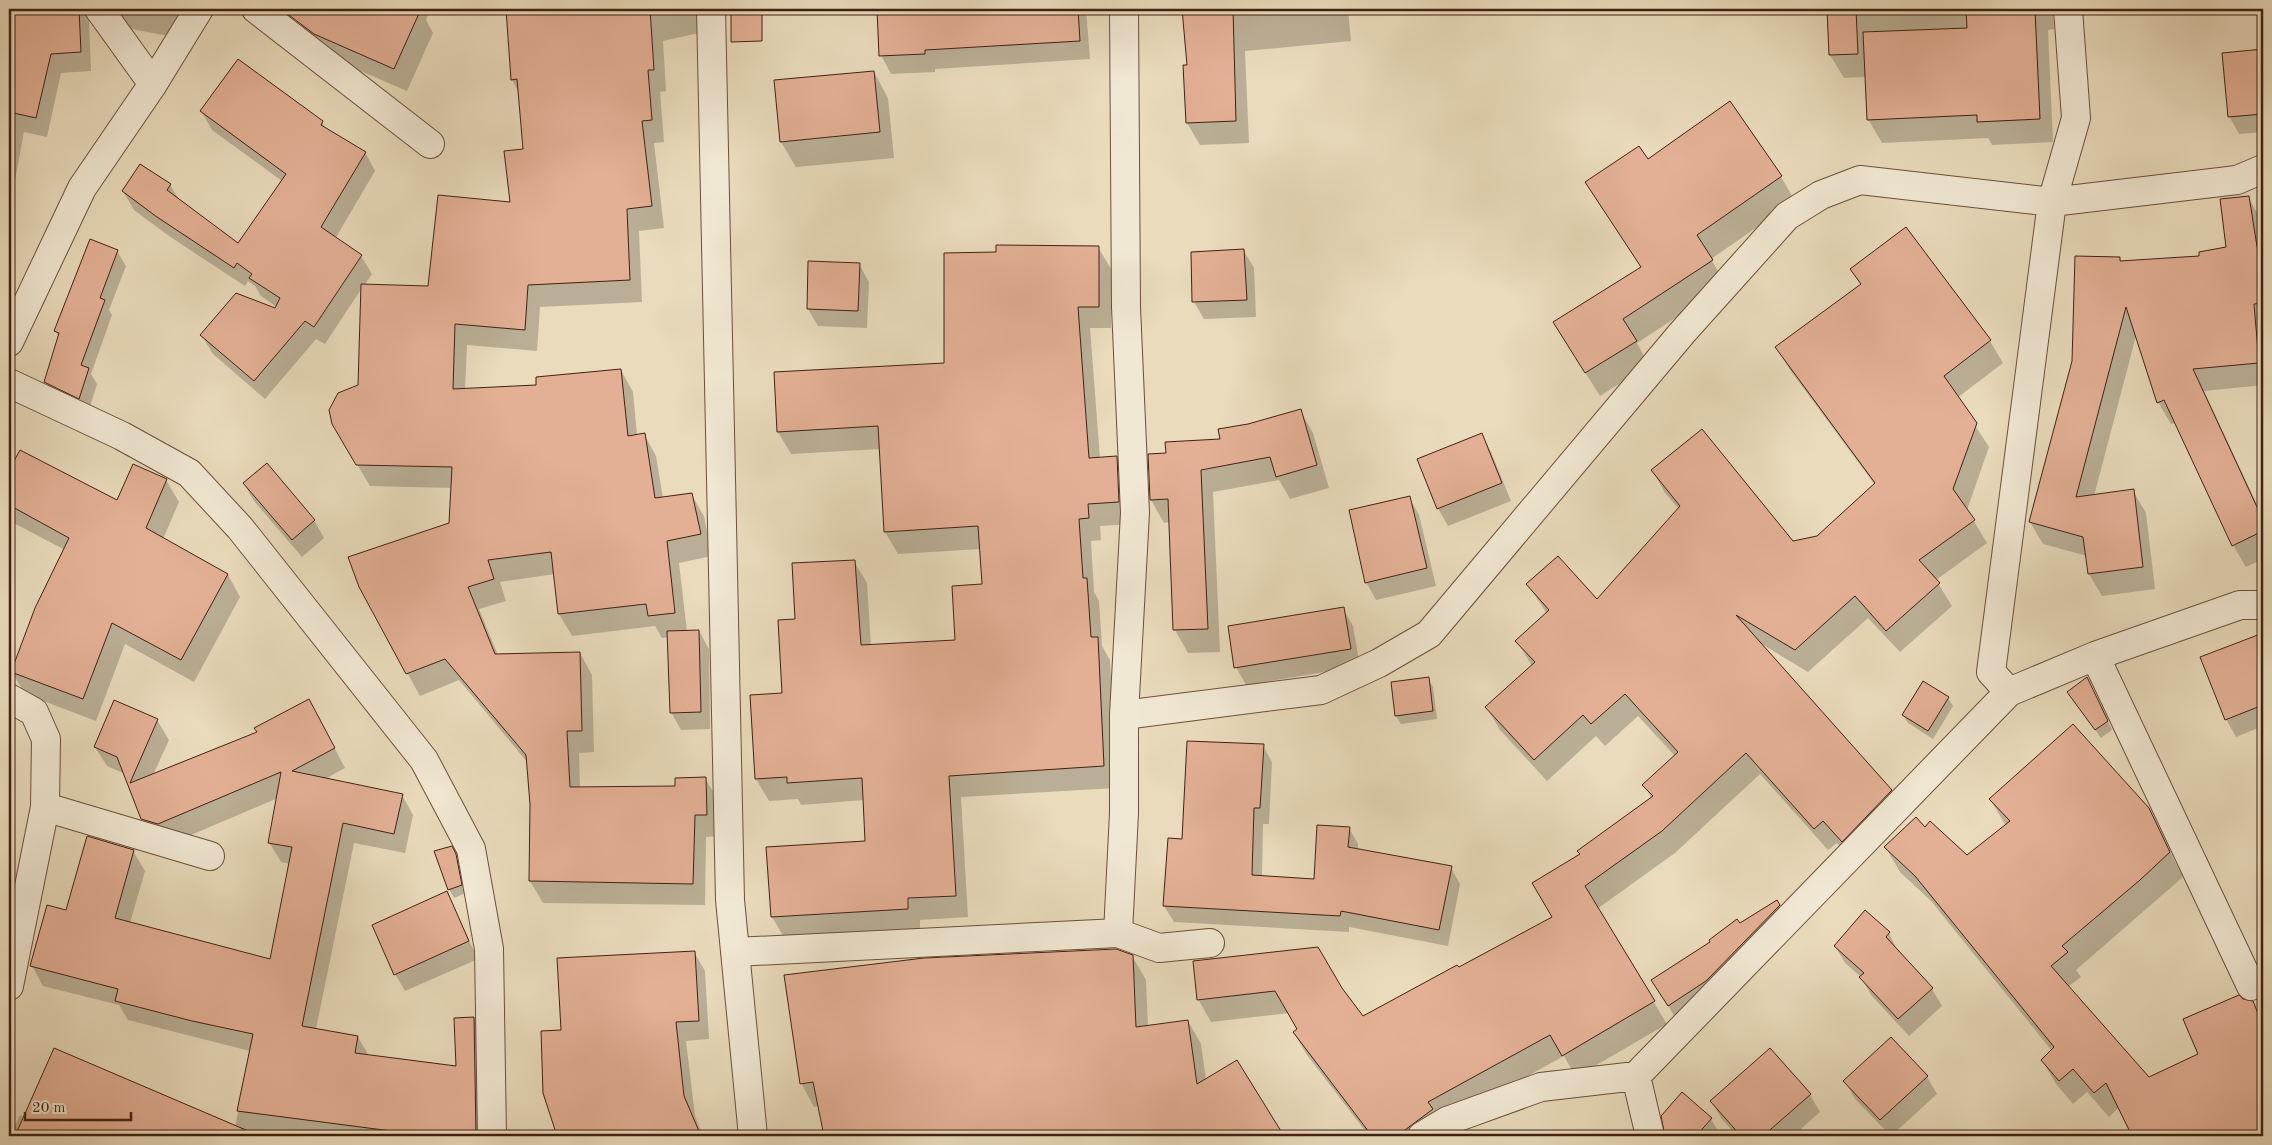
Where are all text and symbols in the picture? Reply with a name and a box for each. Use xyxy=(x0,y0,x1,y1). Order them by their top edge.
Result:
scale bar xyxy=(25,1090,131,1122)
text: 20 m xyxy=(32,1101,66,1116)

